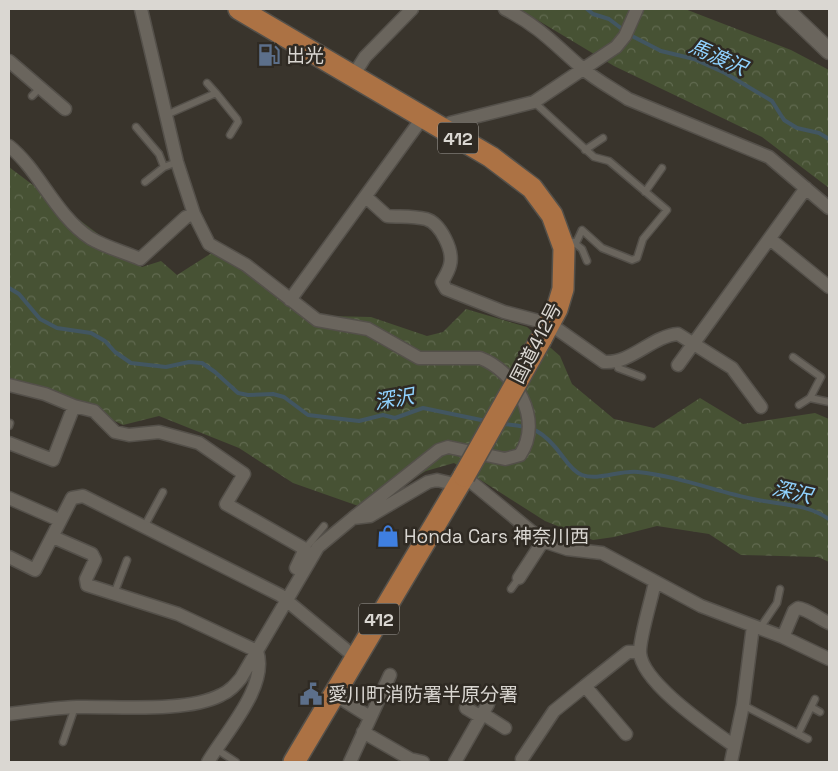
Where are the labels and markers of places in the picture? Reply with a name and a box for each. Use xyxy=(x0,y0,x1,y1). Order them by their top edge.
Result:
fuel station icon: 出光 xyxy=(256,42,282,68)
place label: 出光 xyxy=(286,43,324,68)
shop icon: Honda Cars 神奈川西 xyxy=(375,523,401,549)
place label: Honda Cars 神奈川西 xyxy=(404,524,589,549)
public building icon: 愛川町消防署半原分署 xyxy=(298,681,324,707)
place label: 愛川町消防署半原分署 xyxy=(328,682,518,707)

